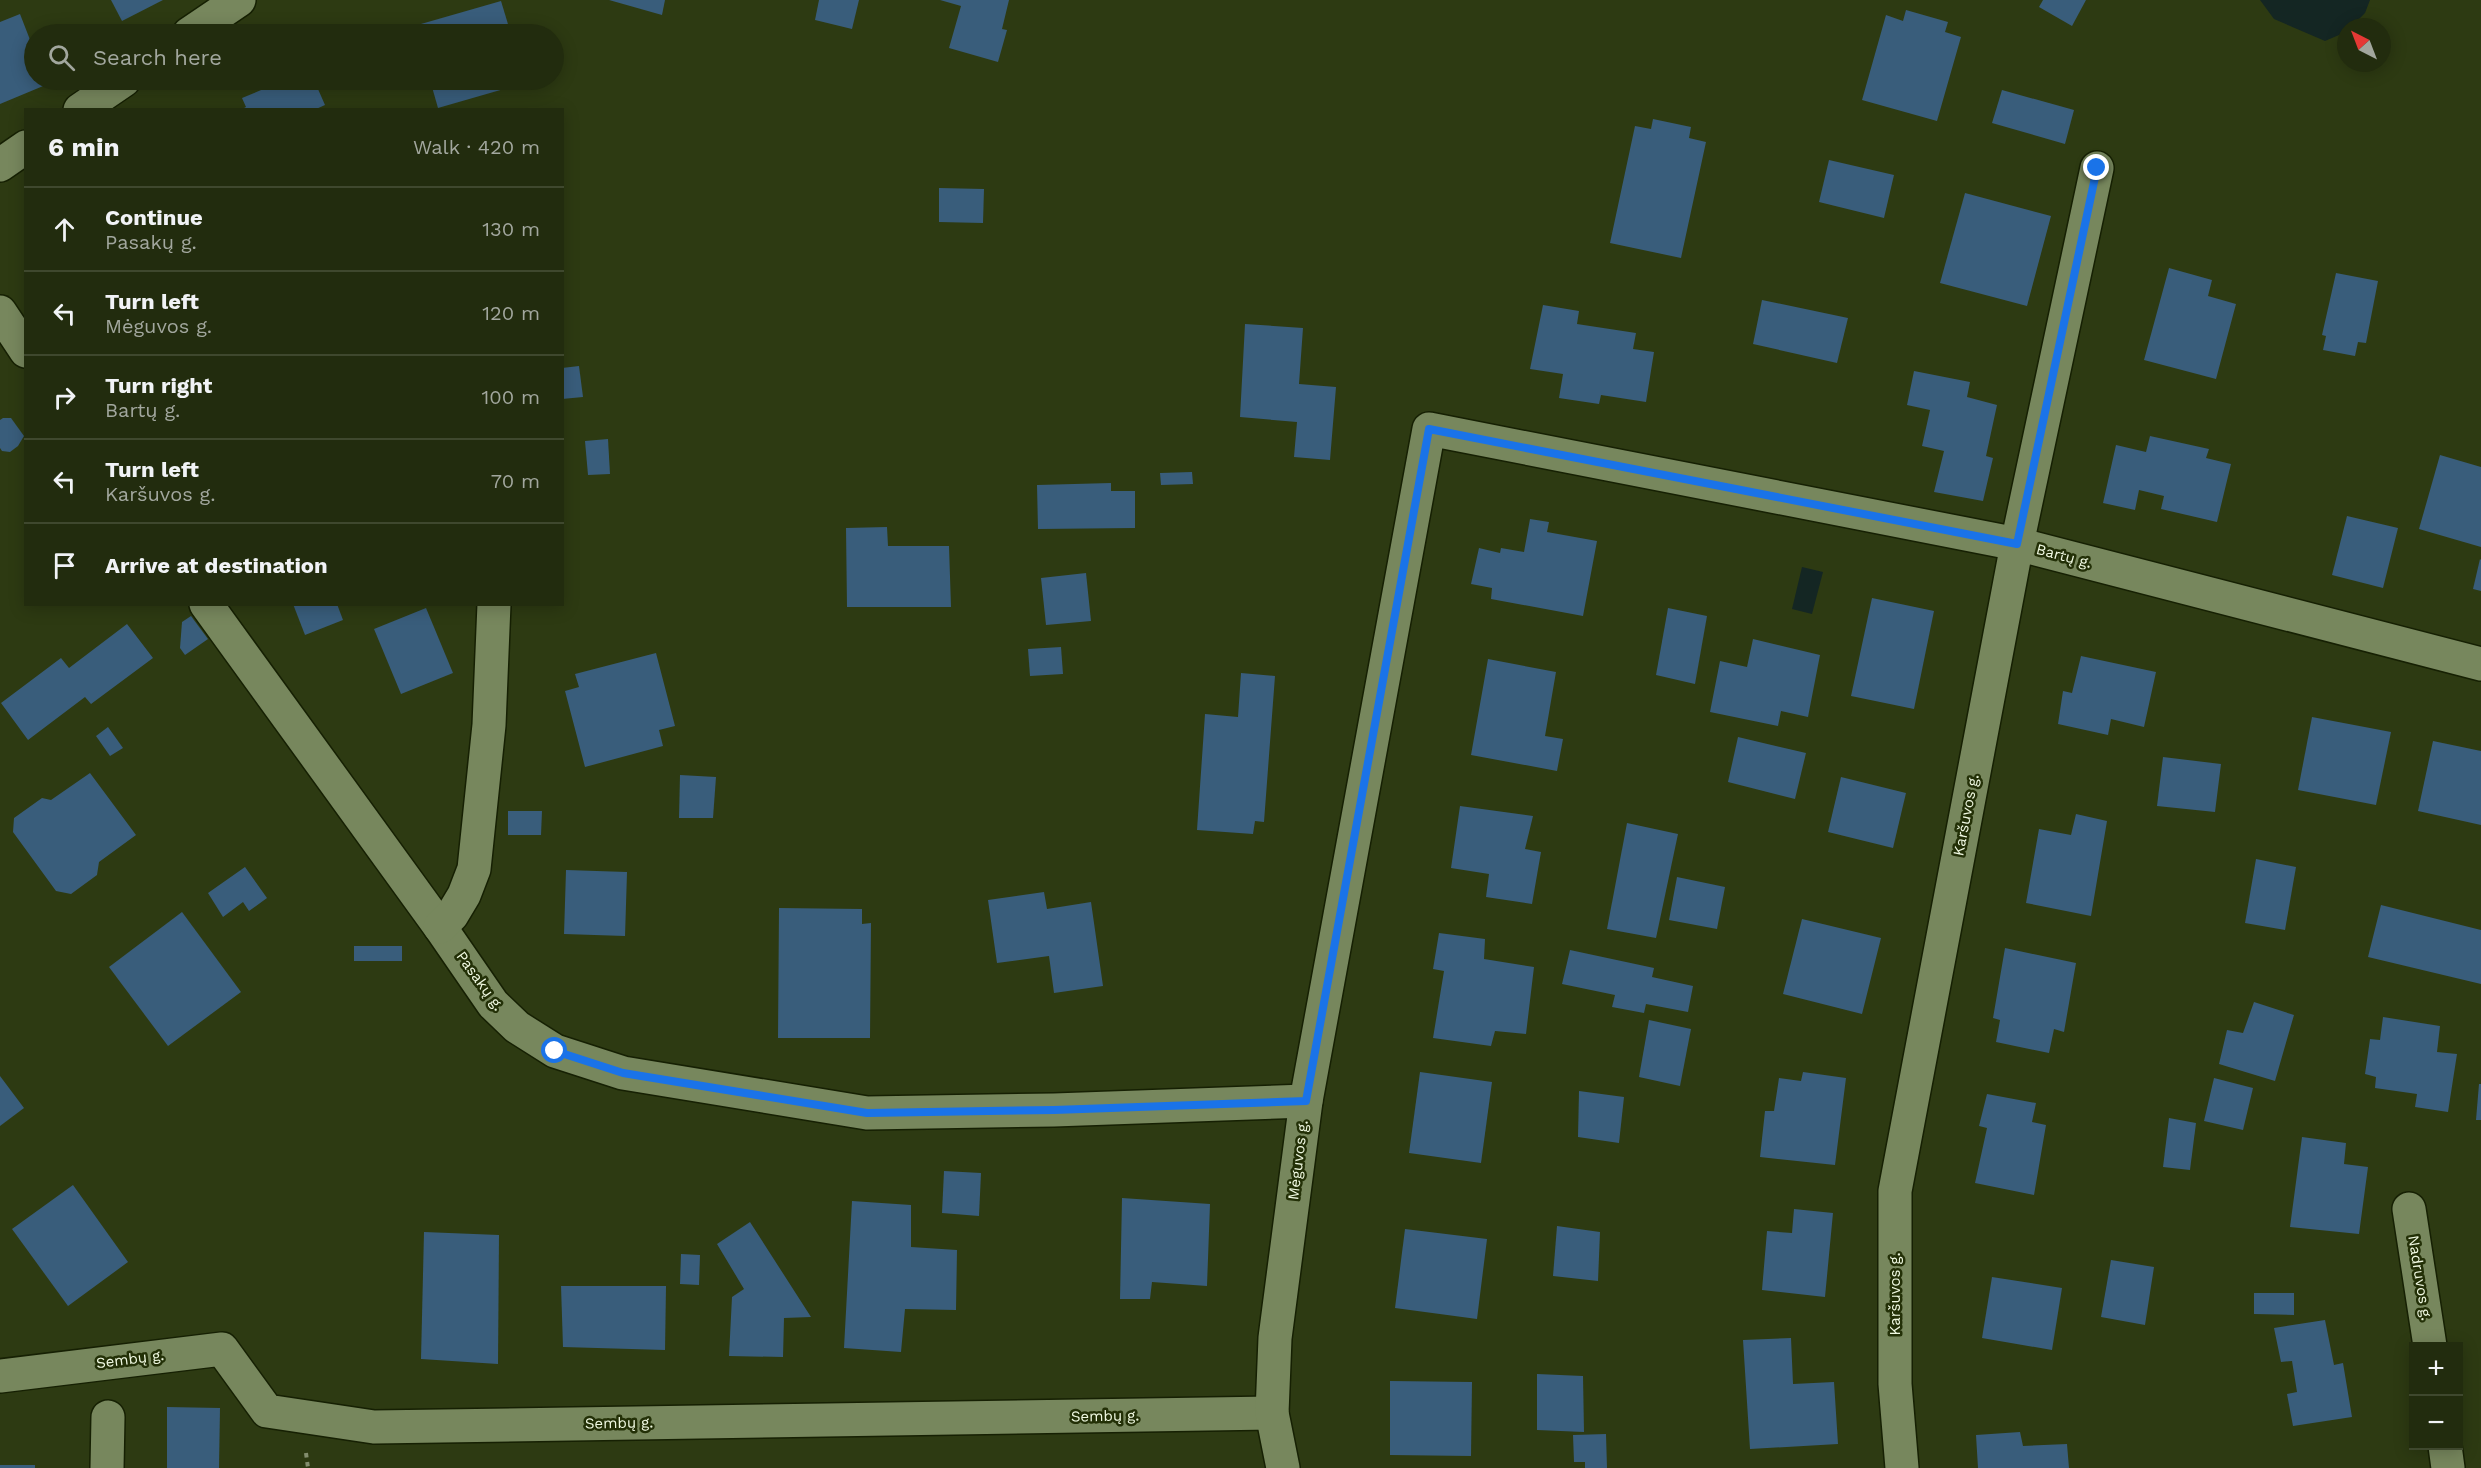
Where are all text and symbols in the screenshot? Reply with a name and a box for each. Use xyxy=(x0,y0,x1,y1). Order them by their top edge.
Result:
north arrow xyxy=(2337,18,2391,72)
search box xyxy=(24,24,564,90)
icon: search xyxy=(45,41,78,74)
text: Search here xyxy=(93,45,222,70)
text: 6 min xyxy=(48,132,120,162)
text: Walk · 420 m xyxy=(413,135,540,159)
route end xyxy=(2083,154,2109,180)
text: Continue xyxy=(105,205,203,230)
icon: ahead xyxy=(48,213,81,246)
text: 130 m xyxy=(482,217,540,241)
text: Pasakų g. xyxy=(105,230,197,254)
text: Turn left xyxy=(105,289,199,314)
icon: left xyxy=(48,297,81,330)
text: 120 m xyxy=(482,301,540,325)
text: Mėguvos g. xyxy=(105,314,212,338)
text: Turn right xyxy=(105,373,212,398)
icon: right xyxy=(48,381,81,414)
text: 100 m xyxy=(481,385,540,409)
text: Bartų g. xyxy=(105,398,180,422)
text: Turn left xyxy=(105,457,199,482)
icon: left xyxy=(48,465,81,498)
text: 70 m xyxy=(491,469,540,493)
text: Karšuvos g. xyxy=(105,482,216,506)
street label: Bartų g. xyxy=(2034,540,2094,572)
icon: arrive xyxy=(48,549,81,582)
text: Arrive at destination xyxy=(105,553,328,578)
street label: Karšuvos g. xyxy=(1949,773,1983,857)
street label: Pasakų g. xyxy=(452,948,508,1014)
route start xyxy=(541,1037,567,1063)
street label: Mėguvos g. xyxy=(1284,1119,1312,1201)
street label: Nadruvos g. xyxy=(2404,1234,2436,1322)
street label: Karšuvos g. xyxy=(1886,1253,1904,1335)
map controls xyxy=(2409,1342,2463,1450)
button: + xyxy=(2409,1342,2463,1396)
street label: Sembų g. xyxy=(95,1346,165,1372)
button: − xyxy=(2409,1396,2463,1450)
street label: Sembų g. xyxy=(1071,1406,1139,1426)
street label: Sembų g. xyxy=(585,1413,653,1433)

